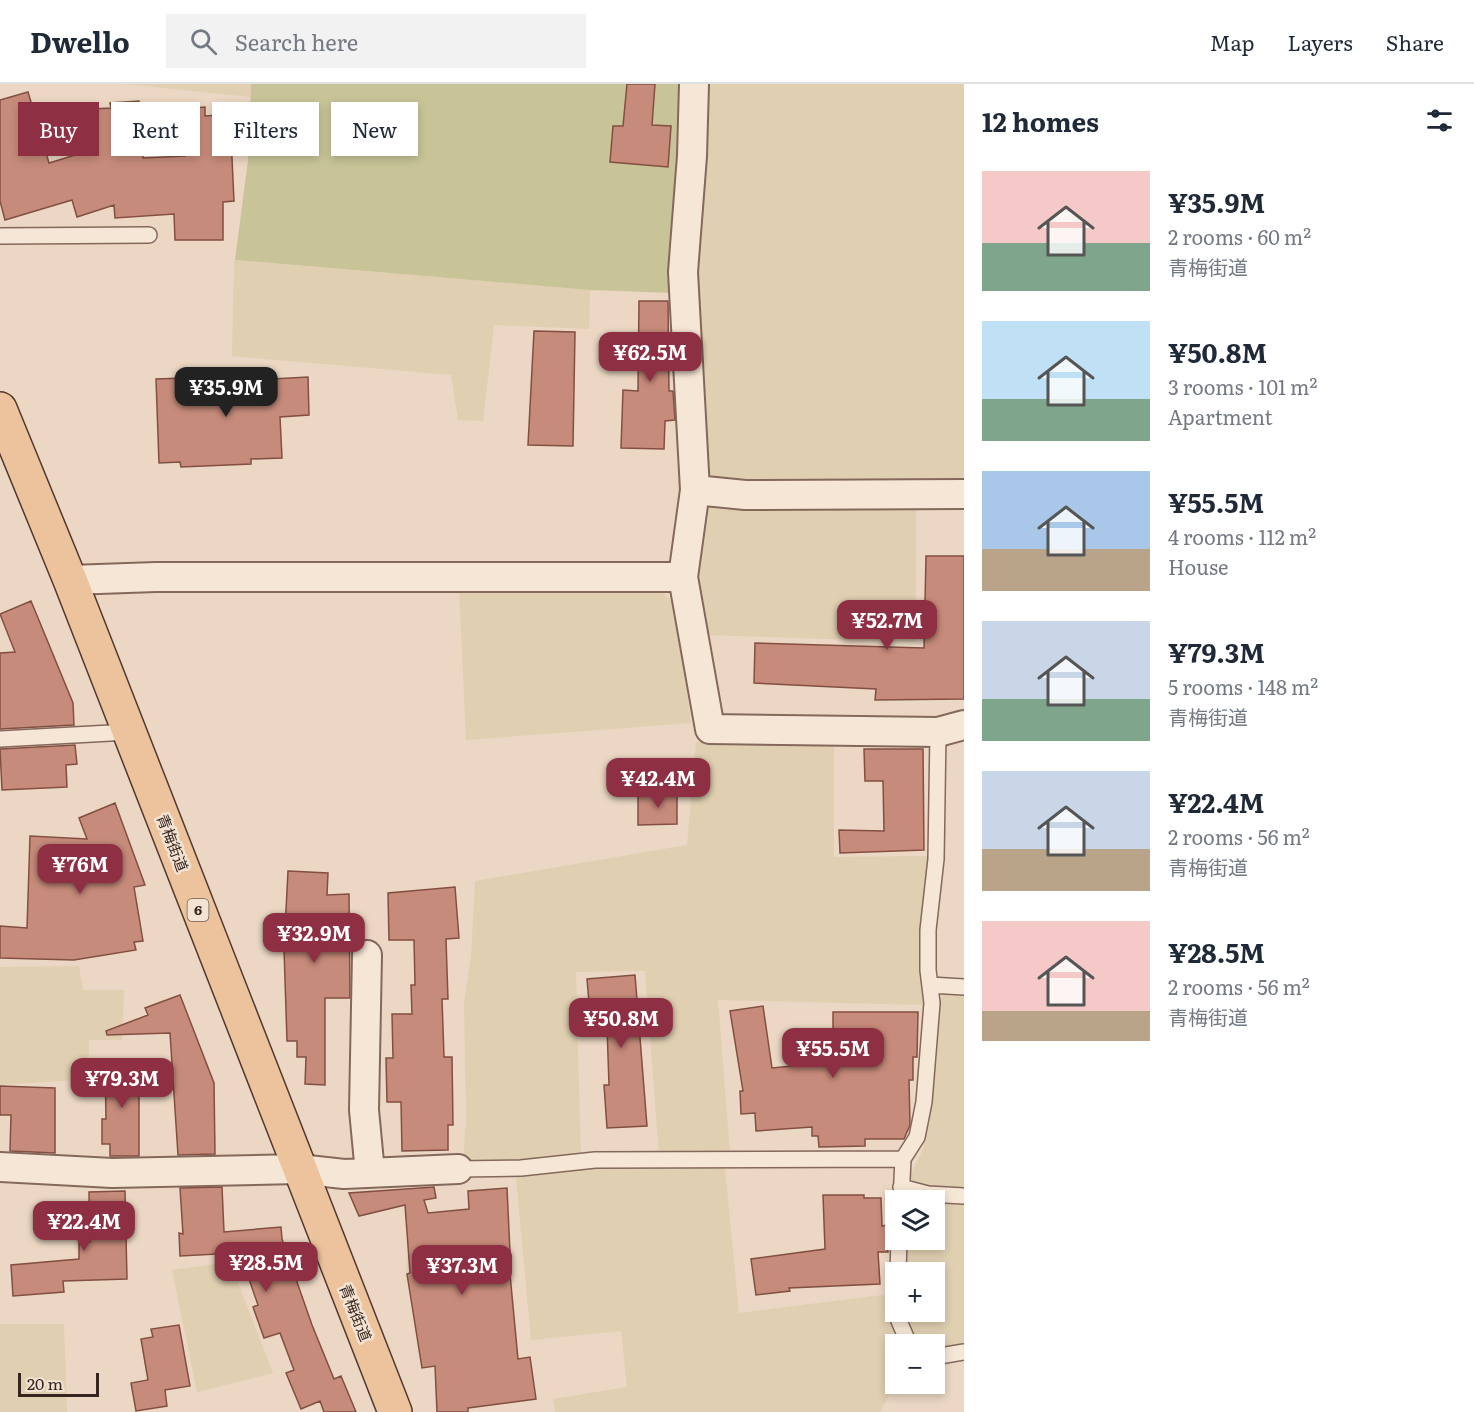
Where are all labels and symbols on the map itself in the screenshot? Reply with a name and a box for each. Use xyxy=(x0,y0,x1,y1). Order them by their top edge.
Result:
pin: ¥62.5M xyxy=(601,332,699,383)
pin: ¥35.9M xyxy=(177,367,275,418)
pin: ¥52.7M xyxy=(838,600,936,651)
pin: ¥42.4M xyxy=(609,758,707,809)
street label: 青梅街道 xyxy=(152,810,195,875)
pin: ¥76M xyxy=(44,844,116,895)
road number: 6 xyxy=(188,899,208,921)
pin: ¥32.9M xyxy=(265,913,363,964)
pin: ¥50.8M xyxy=(572,998,670,1049)
pin: ¥55.5M xyxy=(784,1028,882,1079)
pin: ¥79.3M xyxy=(73,1058,171,1109)
pin: ¥22.4M xyxy=(35,1201,133,1252)
pin: ¥28.5M xyxy=(217,1242,315,1293)
pin: ¥37.3M xyxy=(413,1245,511,1296)
street label: 青梅街道 xyxy=(334,1280,378,1345)
scale bar xyxy=(18,1370,99,1398)

